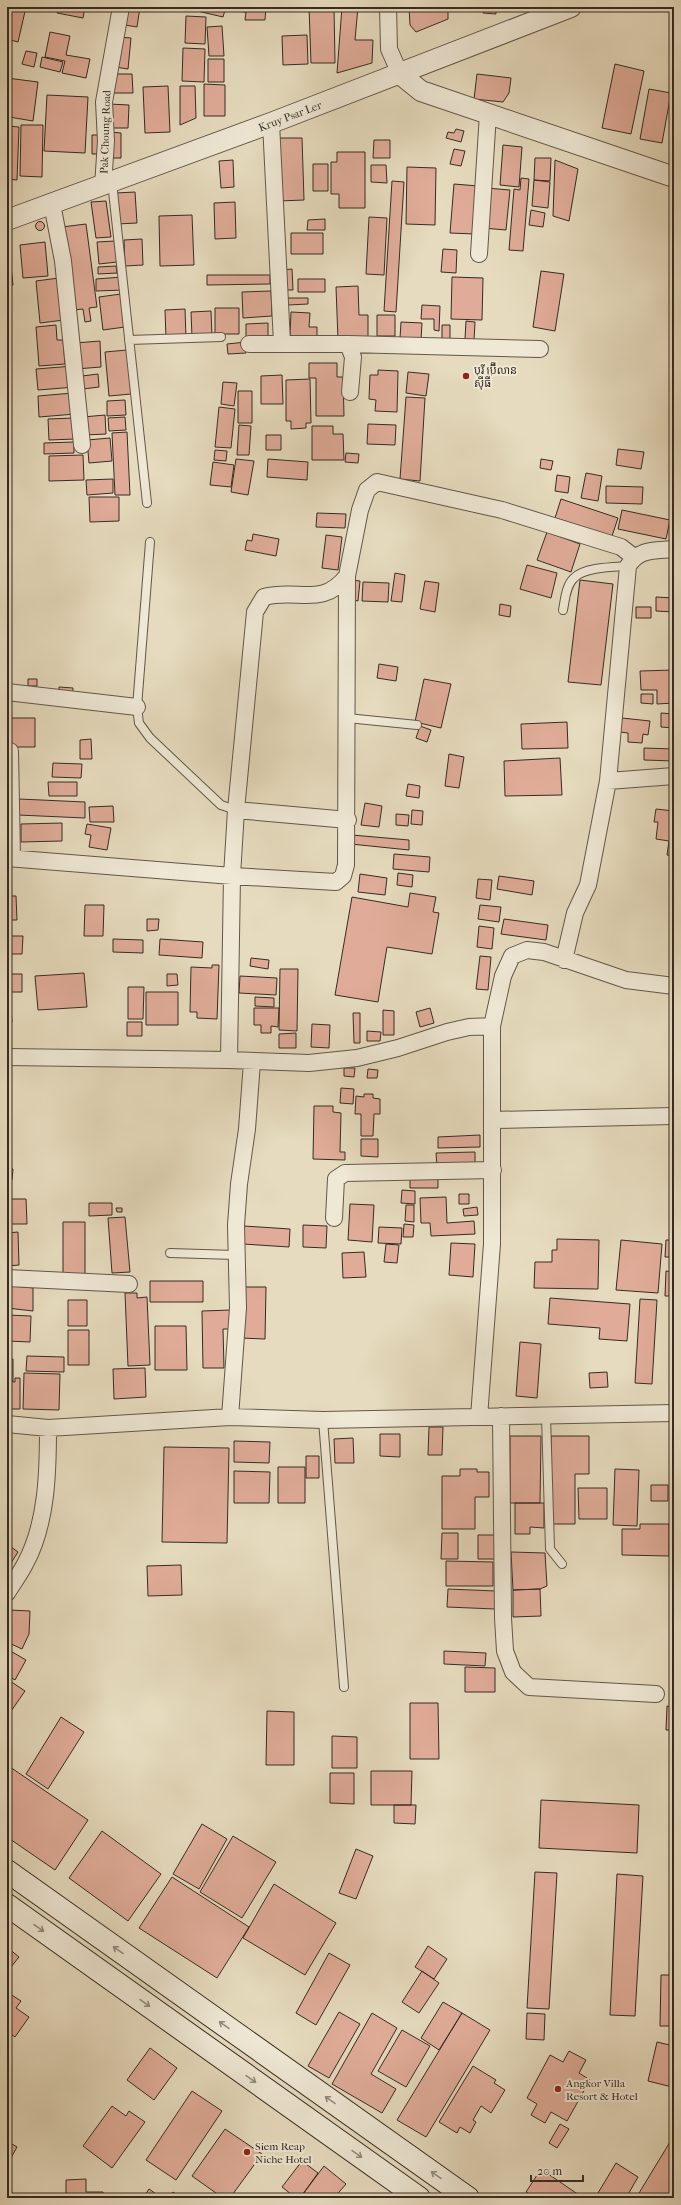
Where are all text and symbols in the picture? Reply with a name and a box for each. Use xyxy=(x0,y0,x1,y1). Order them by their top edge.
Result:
street label: Pak Choung Road xyxy=(98,89,113,174)
street label: Kruy Psar Ler xyxy=(257,98,324,134)
place label: បុរី ប្រ៊ីលាន សុីធី xyxy=(474,362,517,390)
marker: បុរី ប្រ៊ីលាន សុីធី xyxy=(461,371,471,381)
one-way arrow xyxy=(33,1924,44,1932)
one-way arrow xyxy=(113,1946,124,1954)
one-way arrow xyxy=(139,1999,150,2007)
one-way arrow xyxy=(219,2021,230,2029)
one-way arrow xyxy=(245,2075,256,2083)
place label: Angkor Villa Resort & Hotel xyxy=(565,2077,638,2103)
marker: Angkor Villa Resort & Hotel xyxy=(553,2084,563,2094)
one-way arrow xyxy=(325,2096,336,2104)
place label: Siem Reap Niche Hotel xyxy=(255,2140,312,2166)
marker: Siem Reap Niche Hotel xyxy=(242,2147,252,2157)
one-way arrow xyxy=(351,2150,362,2158)
scale bar xyxy=(531,2157,583,2183)
text: 20 m xyxy=(537,2164,562,2178)
one-way arrow xyxy=(431,2171,442,2179)

